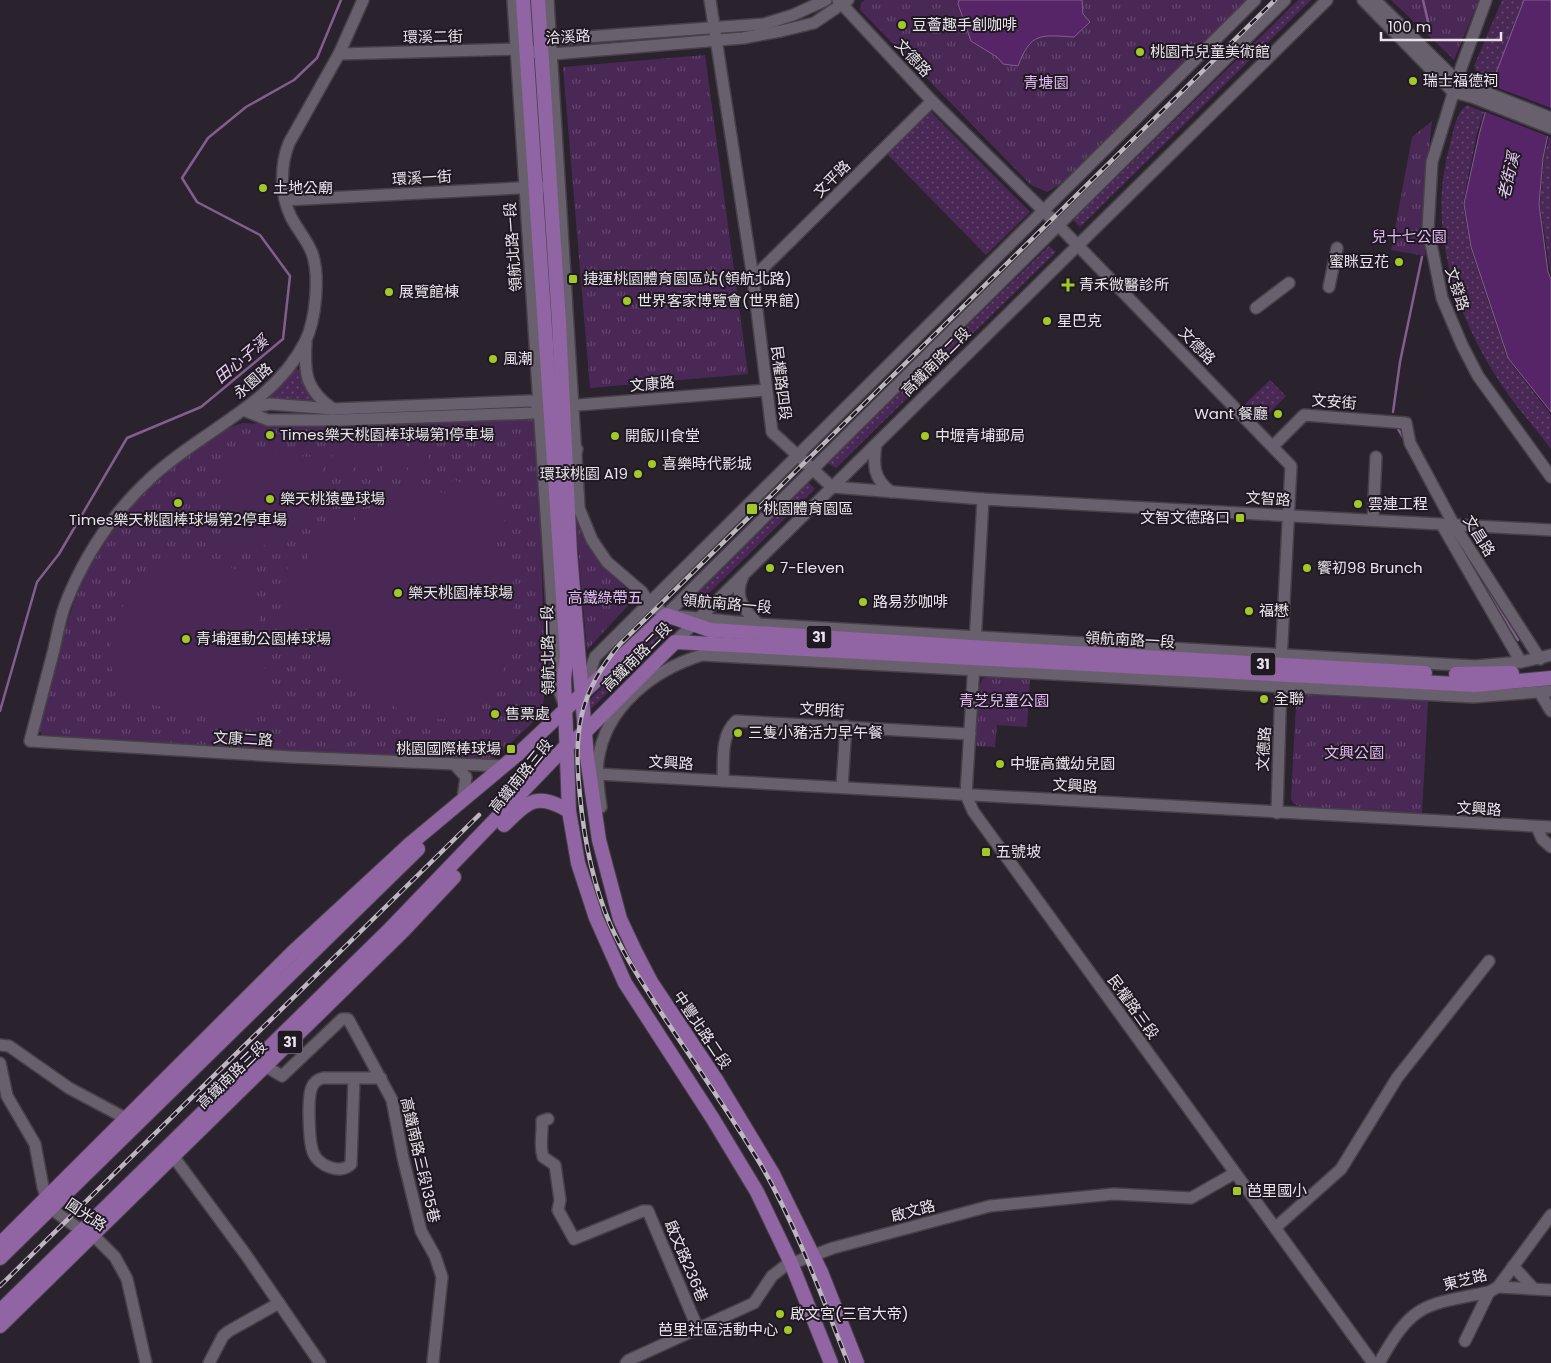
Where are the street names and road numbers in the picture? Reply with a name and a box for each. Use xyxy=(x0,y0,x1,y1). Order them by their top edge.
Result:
street label: 環溪二街 xyxy=(403,25,463,48)
street label: 洽溪路 xyxy=(545,25,591,48)
street label: 文德路 xyxy=(890,34,936,81)
street label: 文平路 xyxy=(808,155,855,202)
street label: 環溪一街 xyxy=(391,165,452,190)
street label: 領航北路一段 xyxy=(499,201,526,293)
street label: 文發路 xyxy=(1441,264,1474,313)
street label: 高鐵南路二段 xyxy=(896,322,975,401)
street label: 文德路 xyxy=(1174,322,1221,369)
street label: 民權路四段 xyxy=(767,344,796,421)
street label: 永園路 xyxy=(229,358,277,403)
street label: 文康路 xyxy=(629,371,675,396)
street label: 文安街 xyxy=(1311,389,1357,414)
street label: 文智路 xyxy=(1245,487,1291,510)
street label: 文昌路 xyxy=(1459,511,1500,560)
street label: 領航南路一段 xyxy=(681,589,773,618)
street label: 領航北路一段 xyxy=(536,605,559,695)
street label: 高鐵南路二段 xyxy=(597,617,676,696)
road number: 31 xyxy=(806,626,832,649)
street label: 領航南路一段 xyxy=(1085,627,1176,652)
road number: 31 xyxy=(1250,652,1276,676)
street label: 文明街 xyxy=(799,698,845,721)
street label: 文康二路 xyxy=(213,726,274,751)
street label: 文德路 xyxy=(1252,726,1275,772)
street label: 高鐵南路三段 xyxy=(484,734,557,817)
street label: 文興路 xyxy=(648,751,694,774)
street label: 文興路 xyxy=(1052,774,1098,797)
street label: 文興路 xyxy=(1456,797,1502,820)
street label: 民權路三段 xyxy=(1103,970,1164,1043)
street label: 中豐北路二段 xyxy=(669,987,736,1073)
road number: 31 xyxy=(278,1030,302,1054)
street label: 高鐵南路三段 xyxy=(192,1036,271,1113)
street label: 高鐵南路三段135巷 xyxy=(396,1095,445,1225)
street label: 圓光路 xyxy=(62,1193,111,1236)
street label: 啟文路 xyxy=(888,1195,937,1226)
street label: 啟文路236巷 xyxy=(660,1217,713,1305)
street label: 東芝路 xyxy=(1440,1264,1489,1295)

